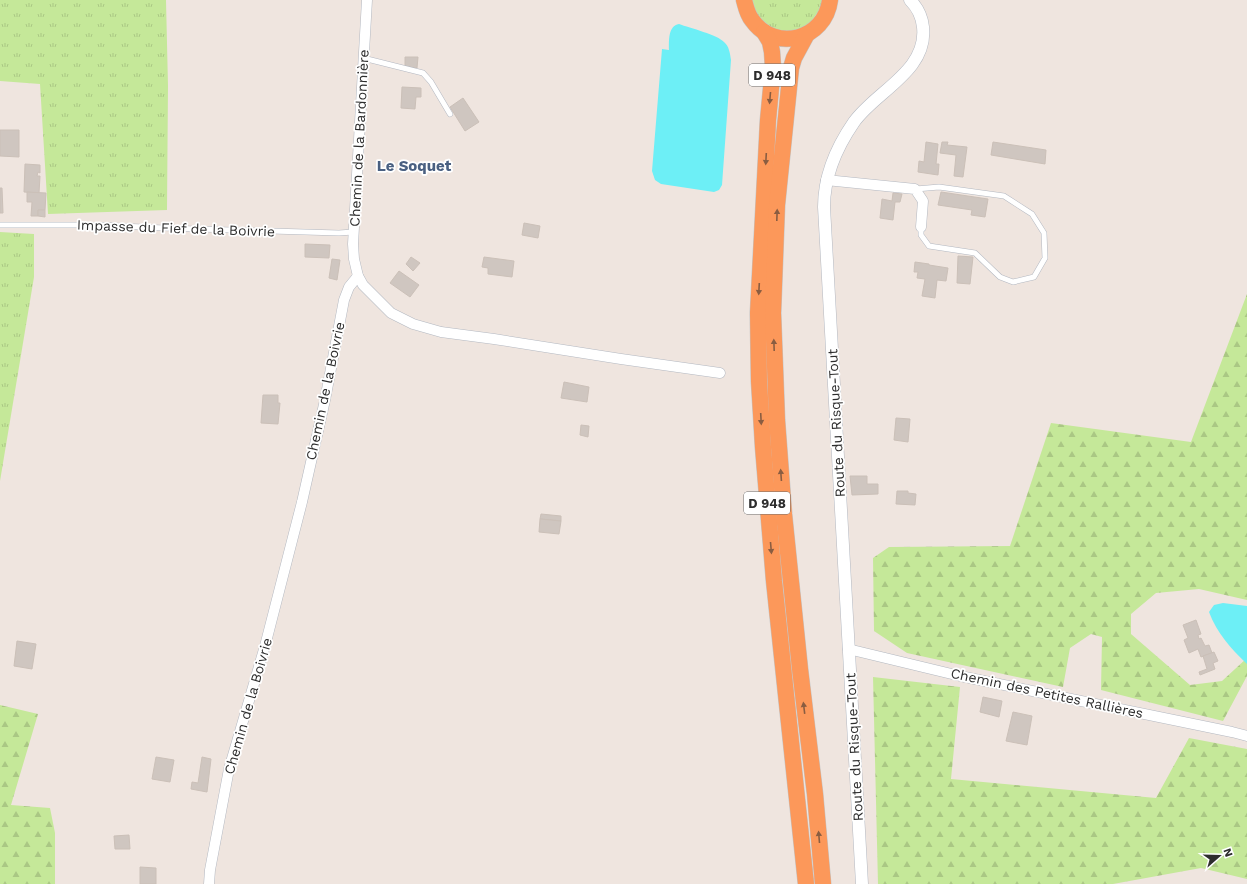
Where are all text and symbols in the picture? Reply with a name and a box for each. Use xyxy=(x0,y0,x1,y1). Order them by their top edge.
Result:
street label: Chemin de la Bardonnière xyxy=(346,49,372,227)
road number: D 948 xyxy=(749,64,795,86)
one-way arrow xyxy=(767,92,773,104)
one-way arrow xyxy=(762,153,769,165)
district label: Le Soquet xyxy=(377,157,452,175)
one-way arrow xyxy=(774,208,780,221)
street label: Impasse du Fief de la Boivrie xyxy=(77,217,275,239)
one-way arrow xyxy=(755,283,762,295)
street label: Chemin de la Boivrie xyxy=(302,320,348,462)
one-way arrow xyxy=(771,339,778,351)
street label: Route du Risque-Tout xyxy=(824,348,848,498)
one-way arrow xyxy=(758,413,765,425)
one-way arrow xyxy=(778,469,785,481)
road number: D 948 xyxy=(744,492,790,514)
one-way arrow xyxy=(768,542,775,554)
street label: Chemin de la Boivrie xyxy=(221,636,275,776)
street label: Chemin des Petites Rallières xyxy=(949,665,1145,721)
street label: Route du Risque-Tout xyxy=(842,672,866,822)
one-way arrow xyxy=(801,702,808,714)
one-way arrow xyxy=(816,831,823,843)
north arrow xyxy=(1199,836,1239,876)
text: N xyxy=(1220,847,1235,859)

